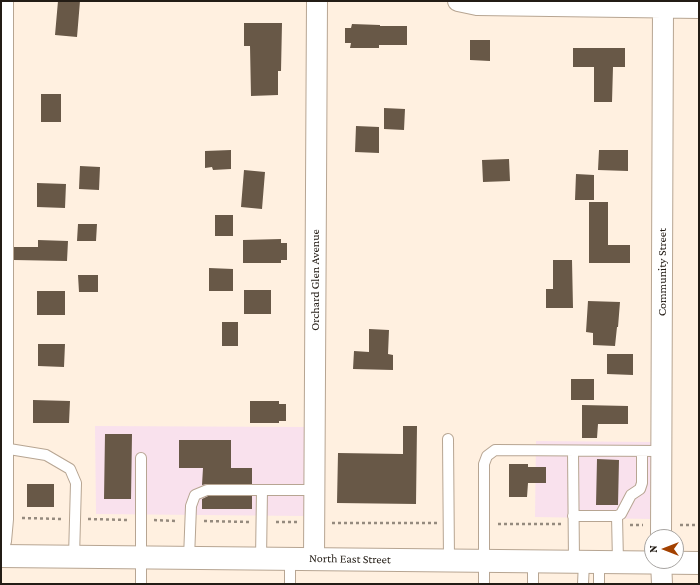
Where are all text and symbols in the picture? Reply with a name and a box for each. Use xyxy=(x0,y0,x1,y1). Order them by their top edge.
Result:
street label: Community Street xyxy=(655,228,669,316)
street label: Orchard Glen Avenue xyxy=(308,229,322,331)
north arrow xyxy=(644,529,684,569)
text: N xyxy=(647,545,659,553)
street label: North East Street xyxy=(309,551,391,567)

